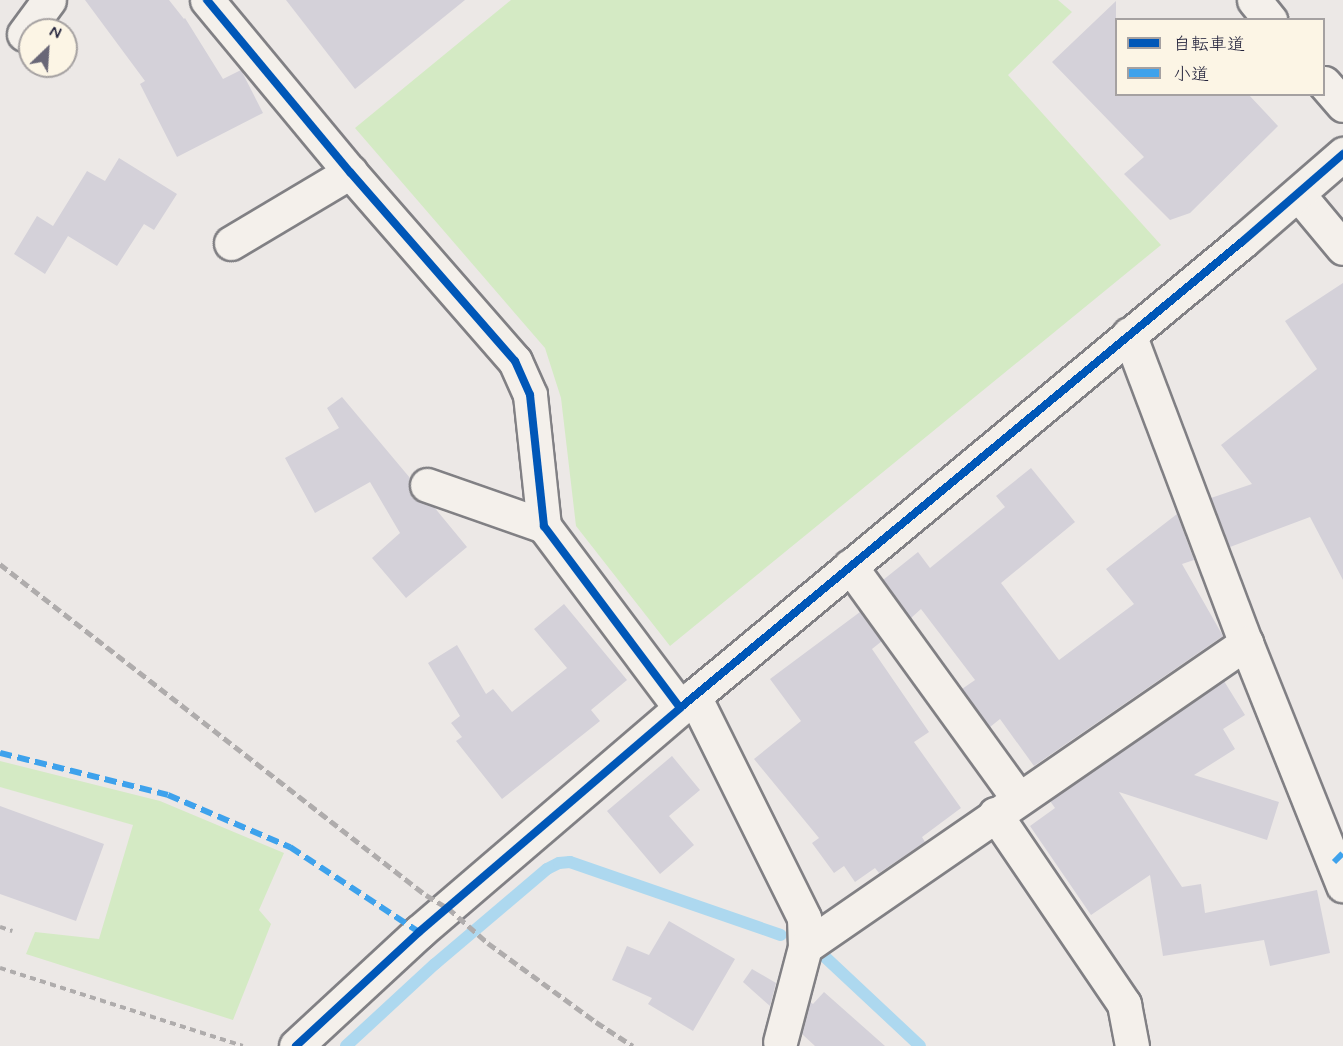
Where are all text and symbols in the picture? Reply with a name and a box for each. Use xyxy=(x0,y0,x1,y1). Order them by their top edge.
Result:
north arrow xyxy=(18,18,78,78)
legend xyxy=(1115,18,1325,96)
text: N xyxy=(46,21,64,45)
text: 自転車道 xyxy=(1173,33,1245,57)
text: 小道 xyxy=(1173,63,1209,87)

